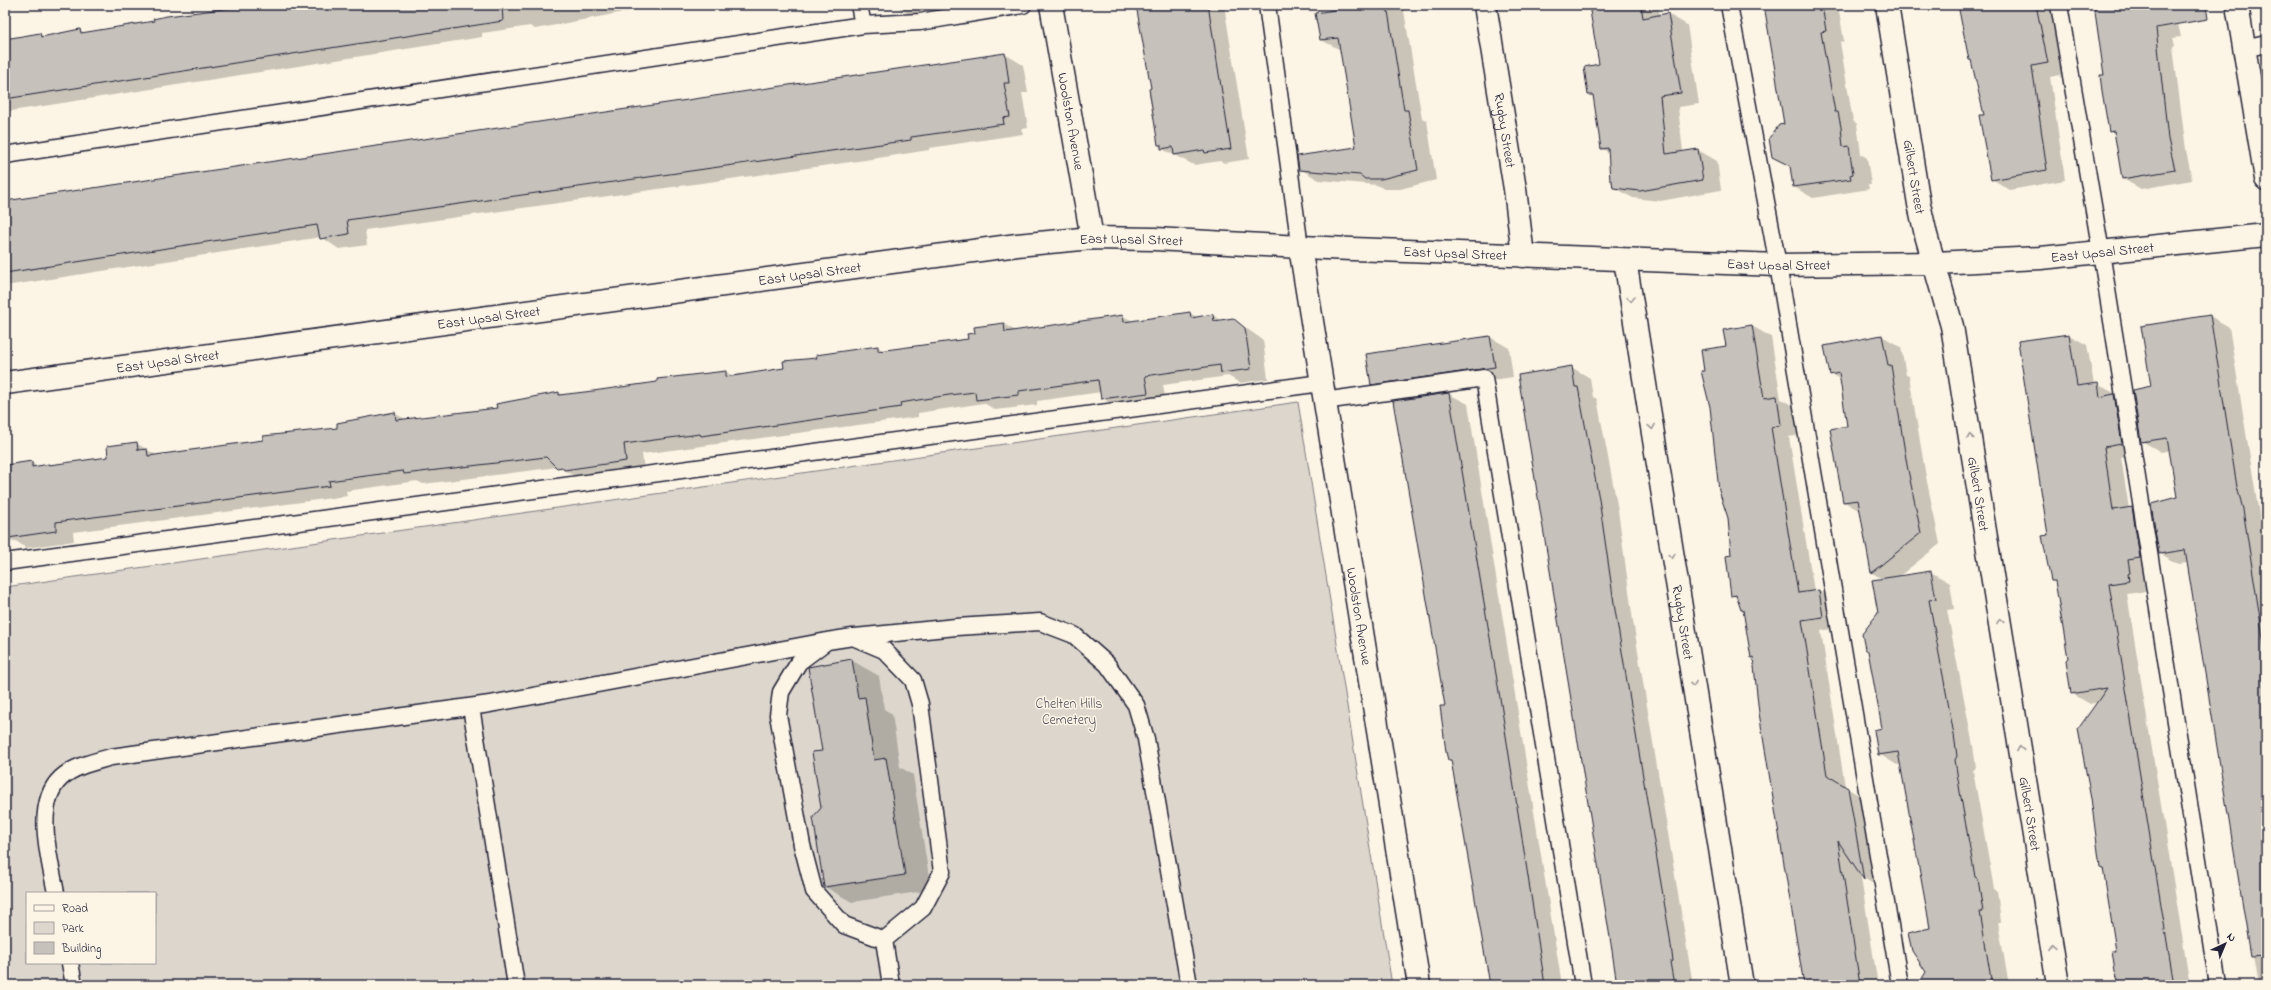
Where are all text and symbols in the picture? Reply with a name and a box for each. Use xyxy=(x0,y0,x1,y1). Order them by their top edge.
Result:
street label: Woolston Avenue xyxy=(1051,71,1089,173)
street label: Rugby Street xyxy=(1488,92,1520,170)
street label: Gilbert Street xyxy=(1897,138,1930,217)
street label: East Upsal Street xyxy=(1079,229,1184,253)
street label: East Upsal Street xyxy=(2050,237,2155,269)
street label: East Upsal Street xyxy=(1403,242,1507,267)
street label: East Upsal Street xyxy=(1726,254,1831,277)
street label: East Upsal Street xyxy=(757,257,863,292)
one-way arrow xyxy=(1626,296,1635,302)
street label: East Upsal Street xyxy=(436,301,542,336)
street label: East Upsal Street xyxy=(115,345,221,380)
one-way arrow xyxy=(1647,424,1655,430)
one-way arrow xyxy=(1966,434,1975,440)
street label: Gilbert Street xyxy=(1961,455,1994,533)
one-way arrow xyxy=(1667,553,1676,559)
street label: Woolston Avenue xyxy=(1340,566,1376,668)
street label: Rugby Street xyxy=(1666,584,1698,662)
one-way arrow xyxy=(1996,618,2004,624)
one-way arrow xyxy=(1688,681,1697,687)
park label: Chelten Hills Cemetery xyxy=(1036,694,1102,732)
one-way arrow xyxy=(2016,746,2025,752)
street label: Gilbert Street xyxy=(2013,775,2045,853)
legend xyxy=(26,892,156,964)
text: Road xyxy=(62,900,88,918)
text: Park xyxy=(62,920,84,938)
north arrow xyxy=(2205,924,2245,964)
text: N xyxy=(2223,929,2239,946)
text: Building xyxy=(61,940,101,959)
one-way arrow xyxy=(2048,943,2057,950)

